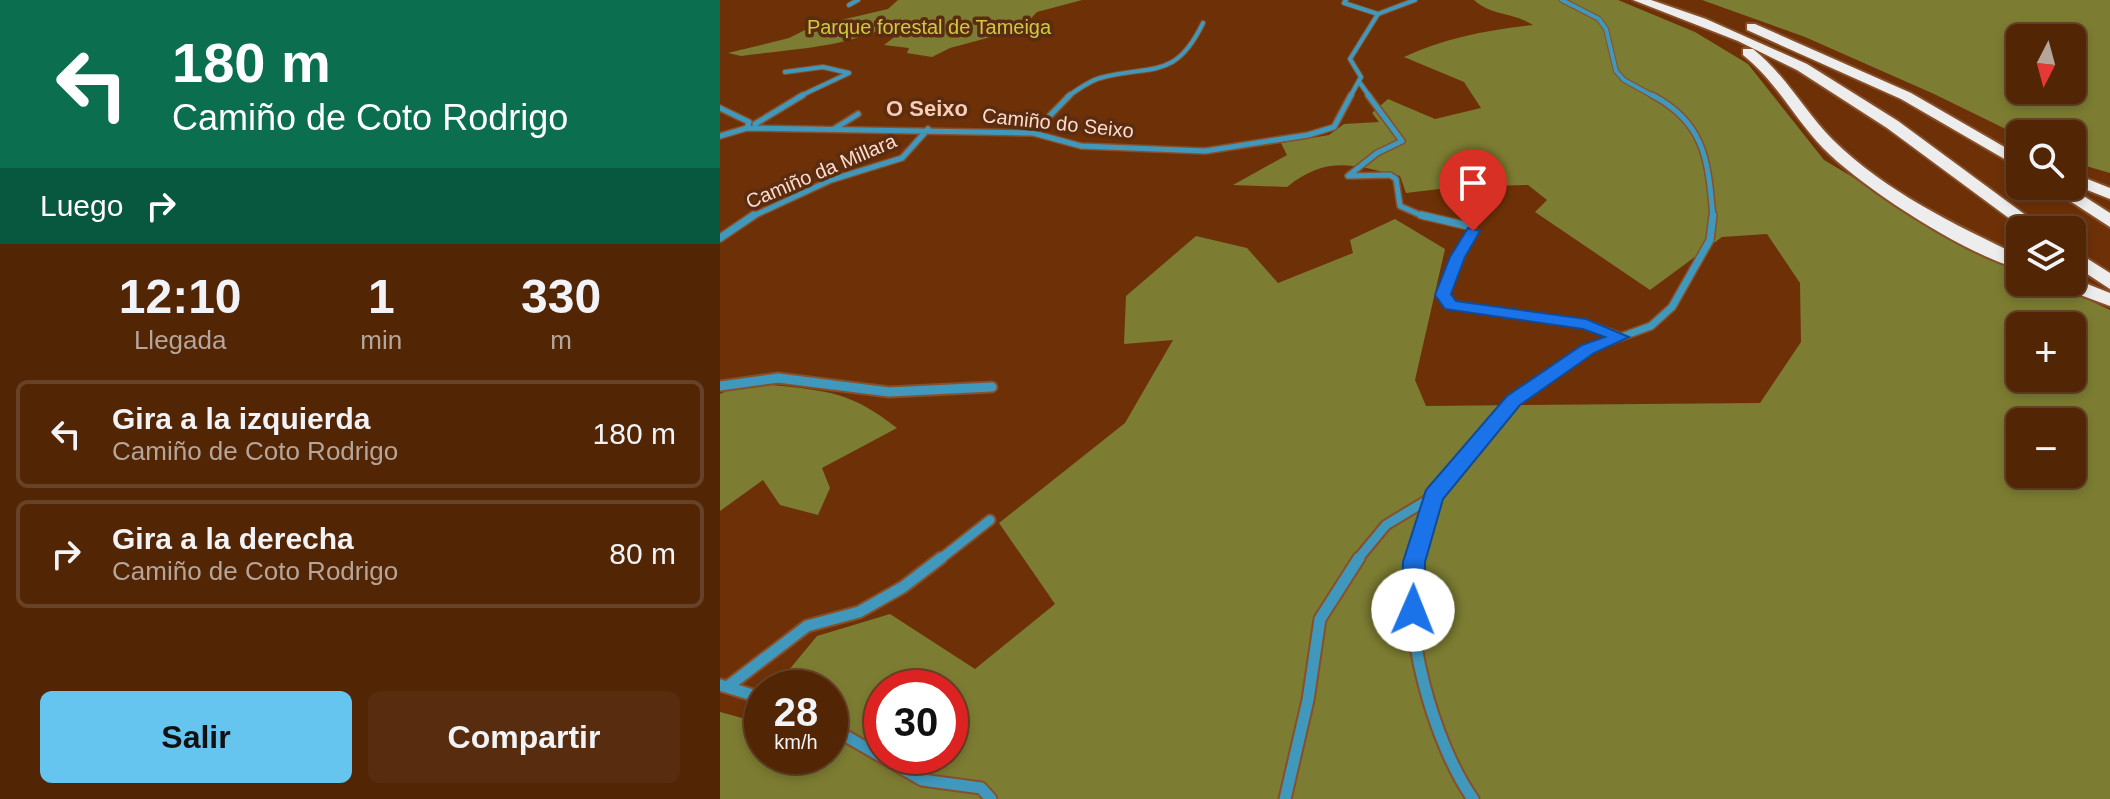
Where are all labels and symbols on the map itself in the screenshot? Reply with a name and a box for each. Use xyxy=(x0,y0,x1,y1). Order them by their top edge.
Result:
park label: Parque forestal de Tameiga xyxy=(807,16,1052,38)
north arrow xyxy=(2006,24,2086,104)
district label: O Seixo xyxy=(886,96,968,121)
street label: Camiño do Seixo xyxy=(981,104,1135,142)
street label: Camiño da Millara xyxy=(743,129,900,213)
pin xyxy=(1439,149,1507,231)
position arrow xyxy=(1371,568,1455,652)
speed limit sign: 30 xyxy=(864,670,968,774)

